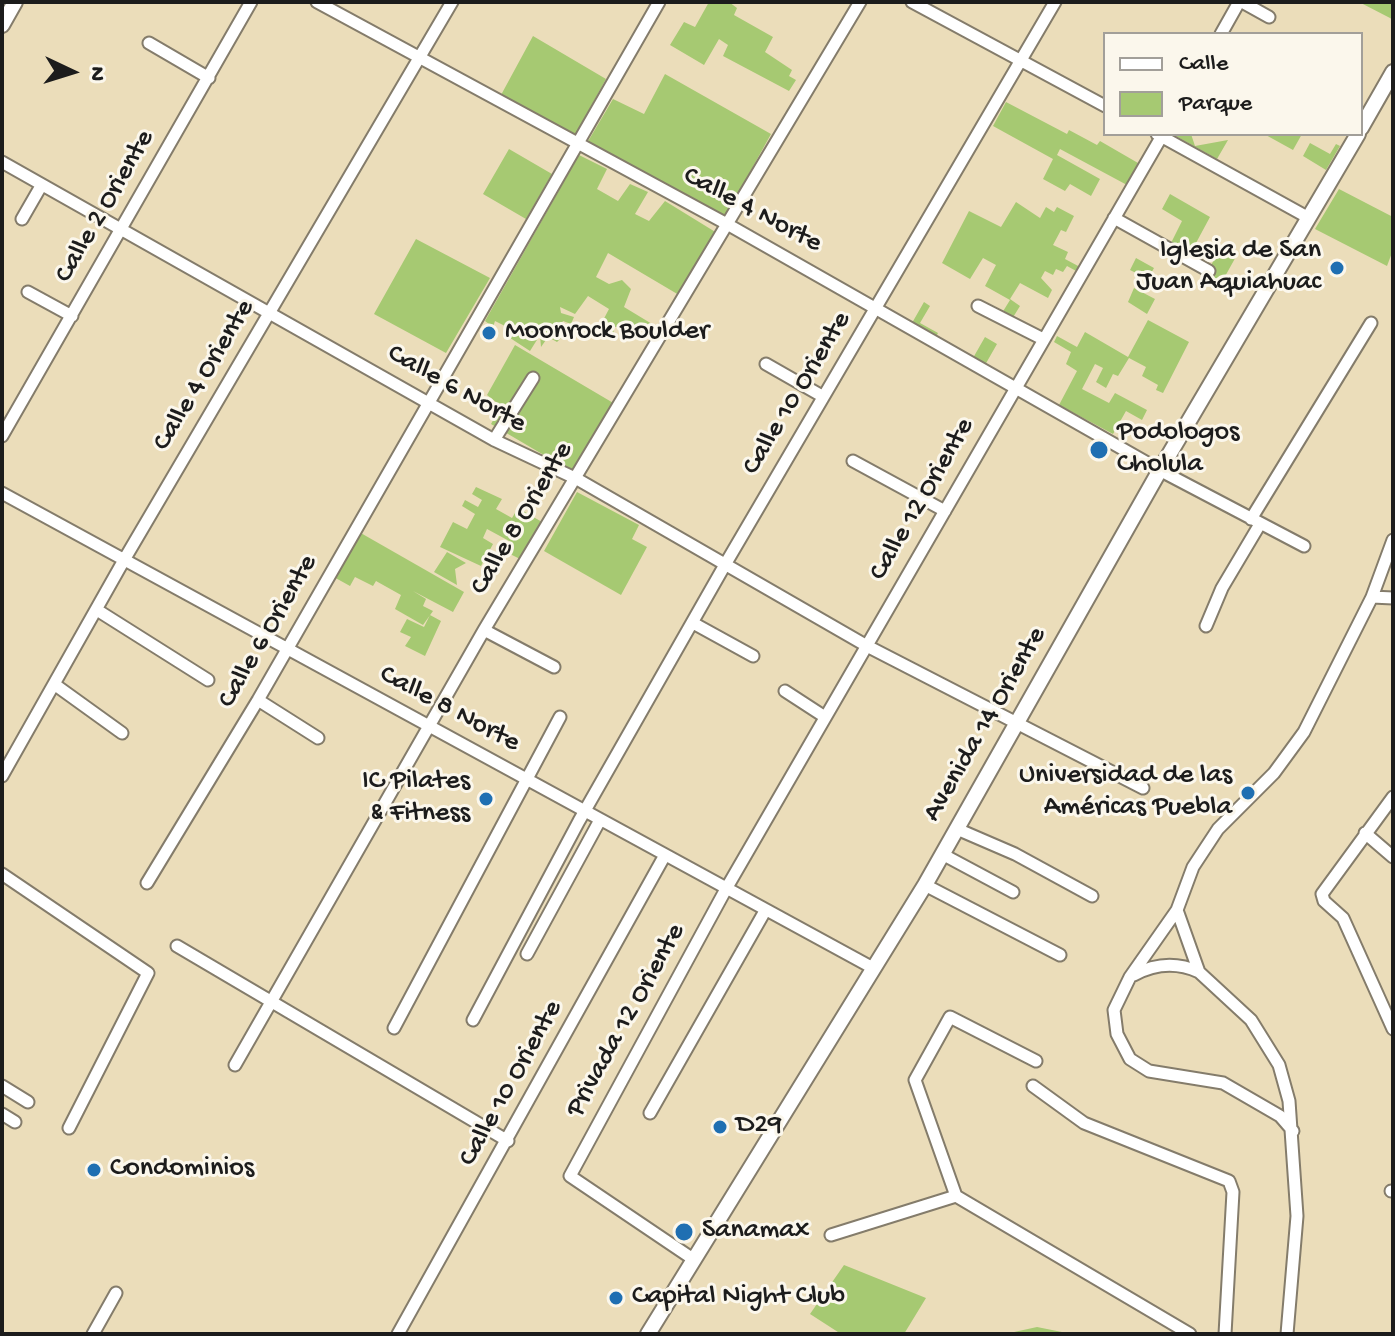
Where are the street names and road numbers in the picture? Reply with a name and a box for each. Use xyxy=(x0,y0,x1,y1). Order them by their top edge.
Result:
street label: Calle 2 Oriente xyxy=(49,125,163,289)
street label: Calle 4 Norte xyxy=(677,160,827,262)
street label: Calle 4 Oriente xyxy=(147,294,263,458)
street label: Calle 10 Oriente xyxy=(736,306,860,482)
street label: Calle 6 Norte xyxy=(381,338,531,442)
street label: Calle 12 Oriente xyxy=(863,413,983,587)
street label: Calle 8 Oriente xyxy=(464,436,582,602)
street label: Calle 6 Oriente xyxy=(212,549,326,715)
street label: Avenida 14 Oriente xyxy=(917,622,1055,828)
street label: Calle 8 Norte xyxy=(373,659,525,761)
street label: Privada 12 Oriente xyxy=(560,918,694,1124)
street label: Calle 10 Oriente xyxy=(453,995,571,1173)

